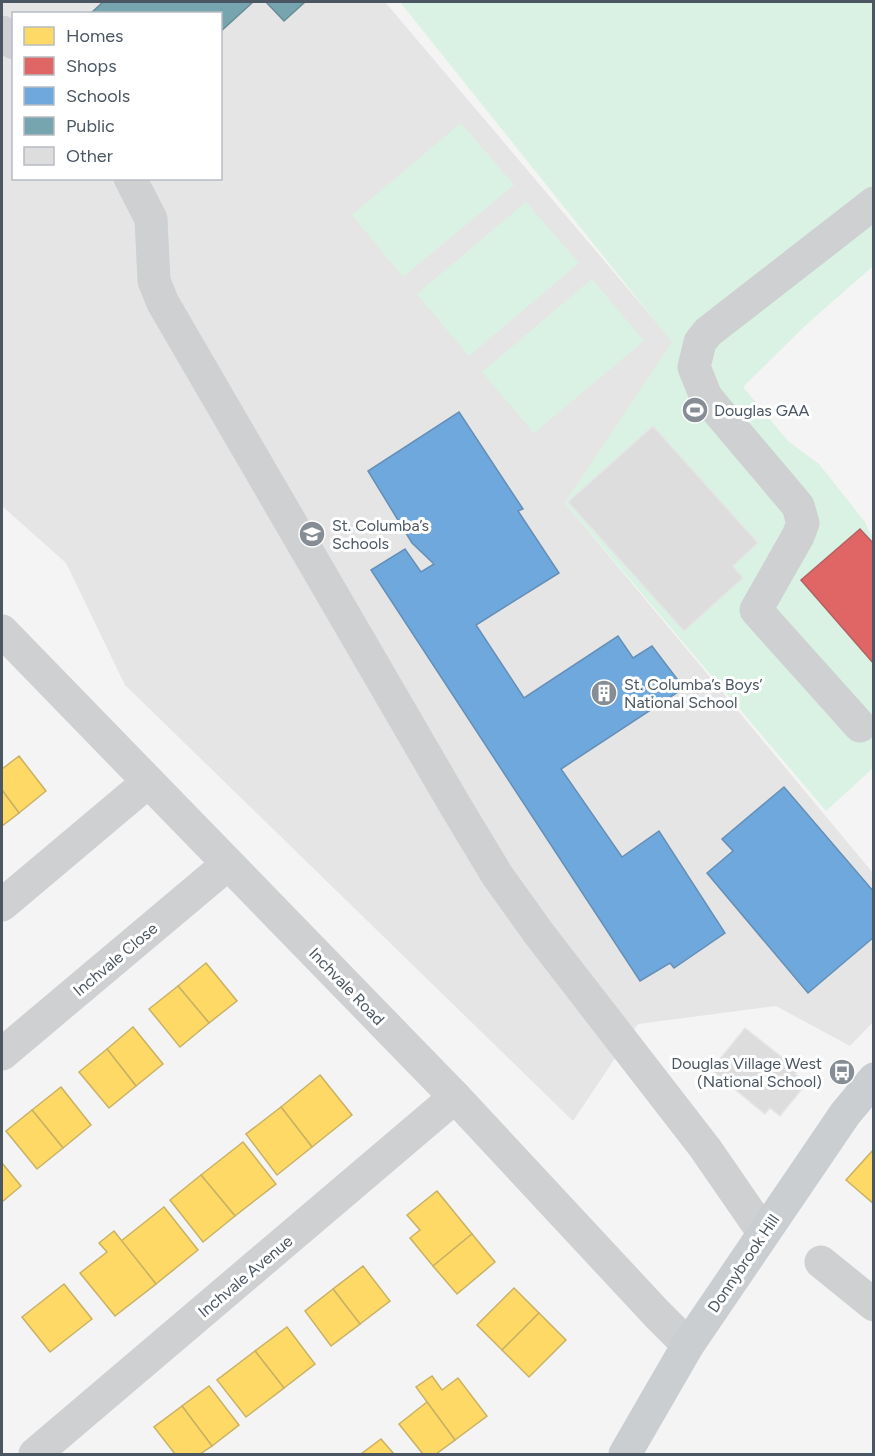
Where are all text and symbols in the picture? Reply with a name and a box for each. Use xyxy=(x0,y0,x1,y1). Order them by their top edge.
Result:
legend xyxy=(12,12,222,180)
text: Homes xyxy=(66,25,124,47)
text: Shops xyxy=(66,55,117,77)
text: Schools xyxy=(66,85,130,107)
text: Public xyxy=(66,115,115,137)
text: Other xyxy=(66,145,113,167)
sports icon: Douglas GAA xyxy=(680,395,710,425)
place label: Douglas GAA xyxy=(714,401,810,420)
place label: St. Columba’s Schools xyxy=(332,516,429,553)
school or university icon: St. Columba’s Schools xyxy=(297,519,327,549)
place label: St. Columba’s Boys’ National School xyxy=(624,675,763,712)
building icon: St. Columba’s Boys’ National School xyxy=(589,678,619,708)
street label: Inchvale Close xyxy=(69,919,161,1000)
street label: Inchvale Road xyxy=(305,944,388,1029)
place label: Douglas Village West (National School) xyxy=(671,1054,822,1091)
bus stop icon: Douglas Village West (National School) xyxy=(827,1057,857,1087)
street label: Donnybrook Hill xyxy=(704,1211,783,1316)
street label: Inchvale Avenue xyxy=(194,1231,297,1321)

